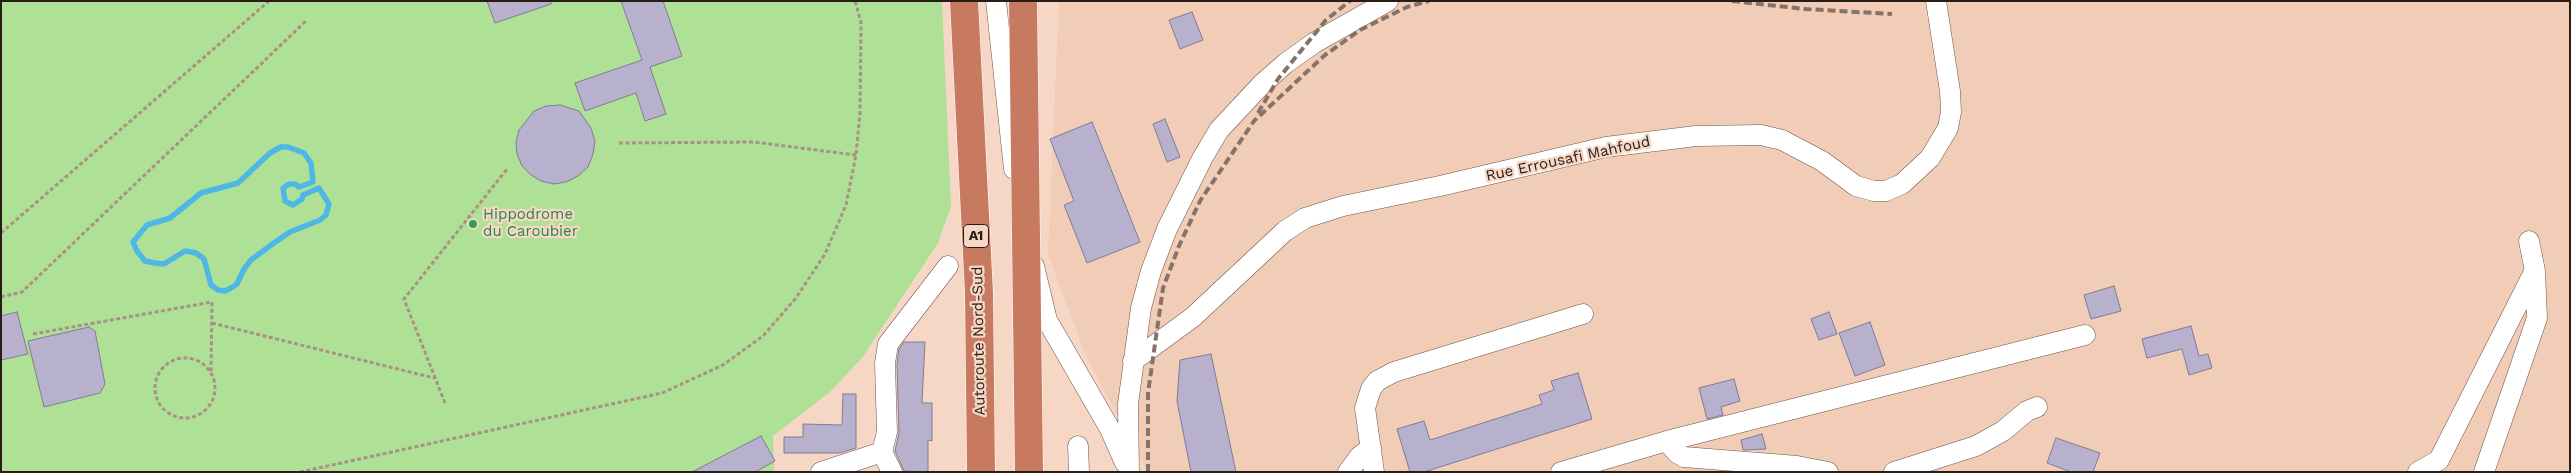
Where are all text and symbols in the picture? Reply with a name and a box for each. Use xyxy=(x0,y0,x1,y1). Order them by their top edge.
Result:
street label: Rue Errousafi Mahfoud xyxy=(1484,133,1652,185)
place label: Hippodrome du Caroubier xyxy=(483,206,578,241)
marker: Hippodrome du Caroubier xyxy=(467,218,479,230)
road number: A1 xyxy=(964,225,988,248)
street label: Autoroute Nord-Sud xyxy=(969,266,989,416)

